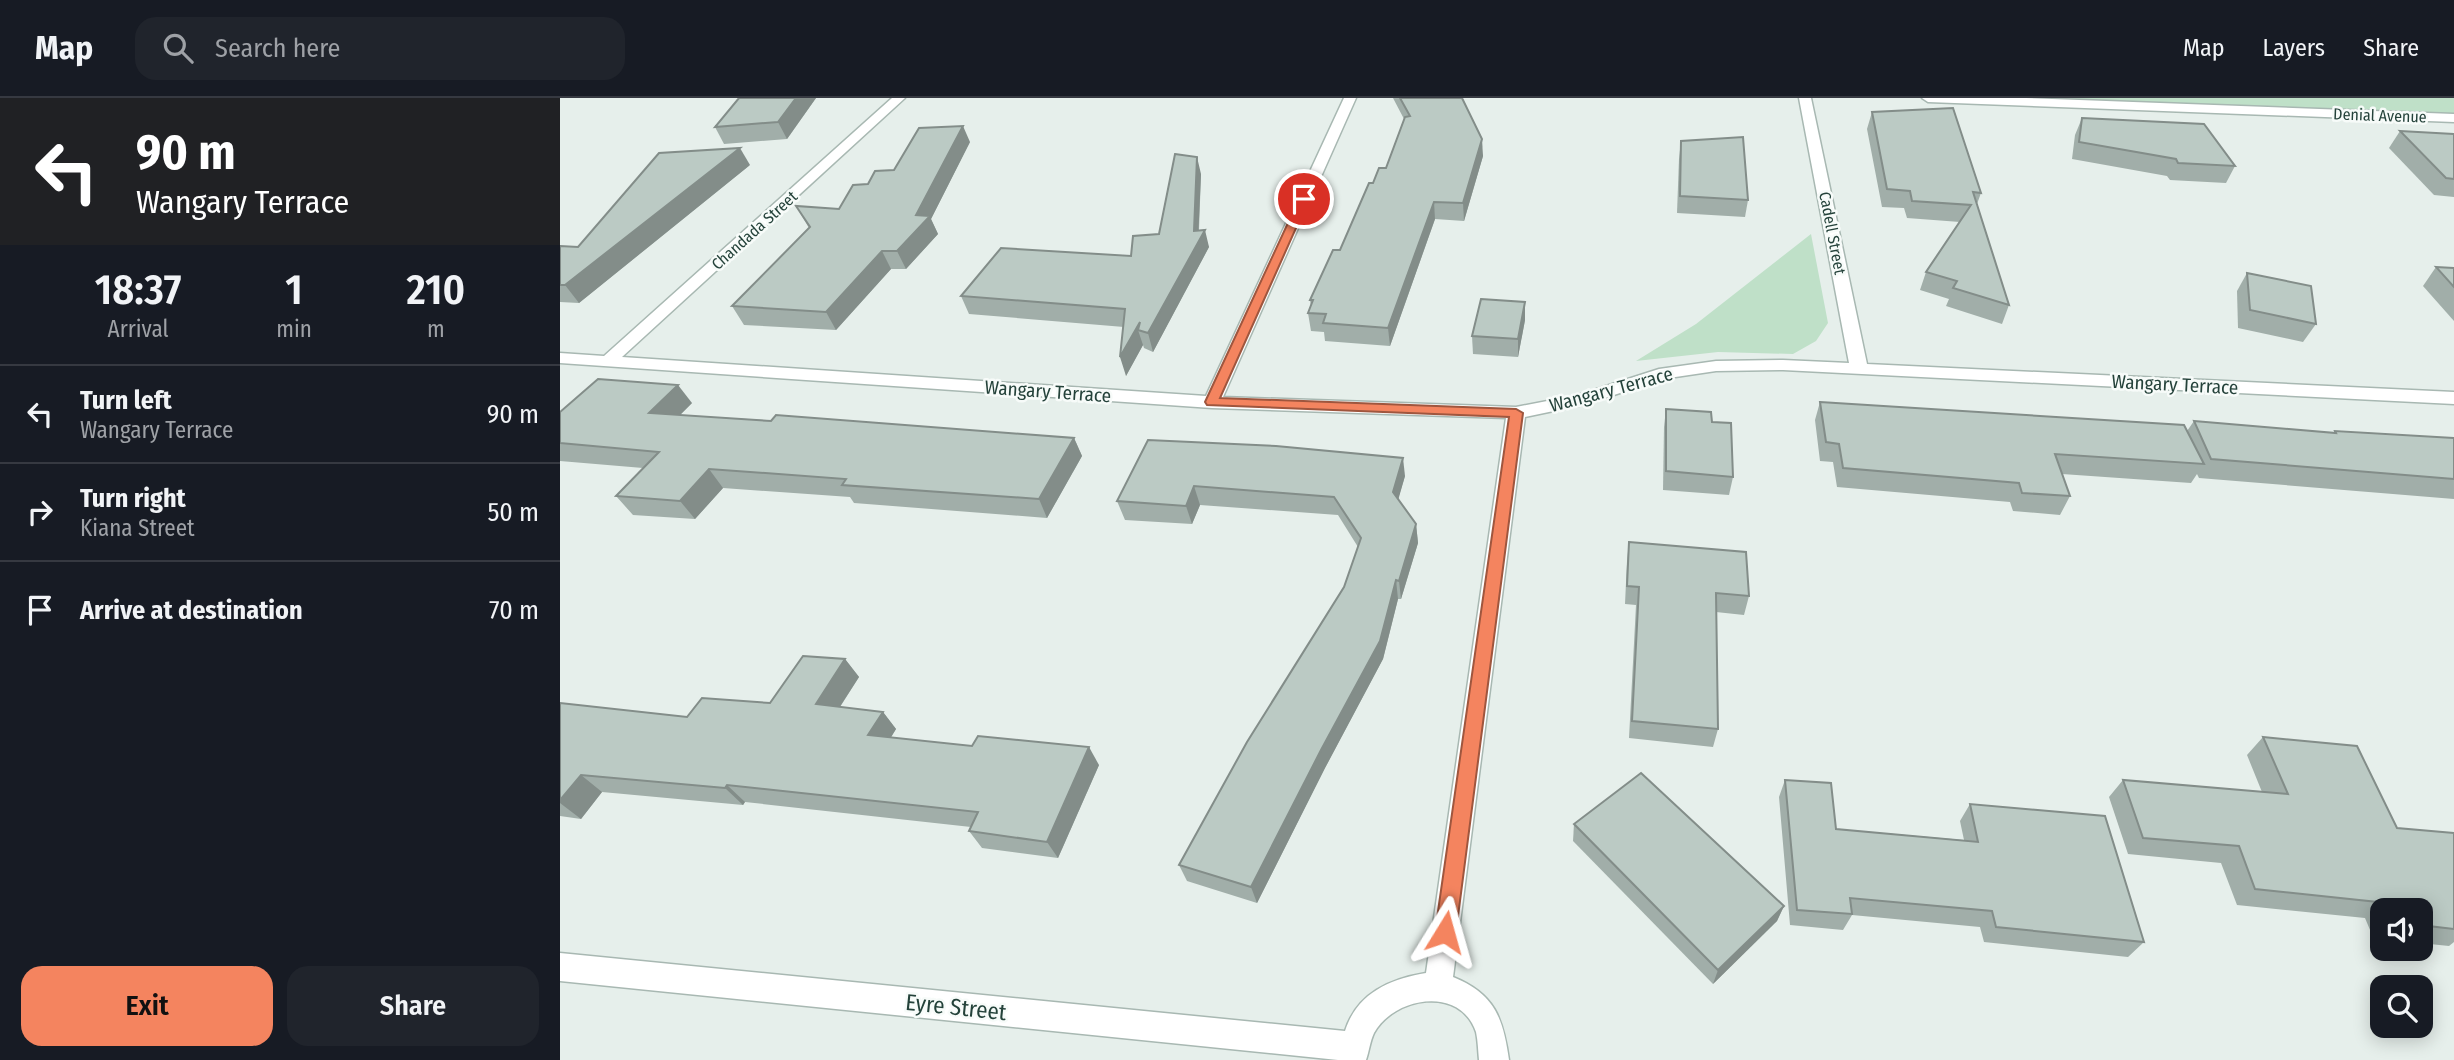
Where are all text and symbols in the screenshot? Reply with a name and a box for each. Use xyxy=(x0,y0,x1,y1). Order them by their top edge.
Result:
search box xyxy=(135,17,625,80)
text: Map xyxy=(35,28,93,68)
icon: search xyxy=(159,29,197,67)
text: Search here xyxy=(215,33,340,64)
text: Map xyxy=(2183,34,2225,62)
text: Layers xyxy=(2263,34,2325,62)
text: Share xyxy=(2363,34,2419,62)
street label: Denial Avenue xyxy=(2333,104,2427,127)
text: 90 m xyxy=(136,123,236,182)
icon: left xyxy=(21,126,112,217)
pin xyxy=(1274,169,1334,229)
icon: arrive xyxy=(1285,180,1323,218)
text: Wangary Terrace xyxy=(136,183,349,221)
street label: Chandada Street xyxy=(708,186,802,274)
street label: Cadell Street xyxy=(1815,190,1850,277)
text: 18:37 xyxy=(95,265,181,315)
text: 1 xyxy=(285,265,303,315)
text: 210 xyxy=(407,265,465,315)
text: Arrival xyxy=(108,315,169,343)
text: min xyxy=(276,315,312,343)
text: m xyxy=(427,315,445,343)
street label: Wangary Terrace xyxy=(1547,362,1675,417)
street label: Wangary Terrace xyxy=(2111,370,2239,399)
street label: Wangary Terrace xyxy=(984,376,1112,407)
text: Turn left xyxy=(80,385,172,416)
icon: left xyxy=(21,395,59,433)
text: 90 m xyxy=(487,399,539,430)
text: Wangary Terrace xyxy=(80,416,233,444)
text: Turn right xyxy=(80,483,186,514)
icon: right xyxy=(21,493,59,531)
text: 50 m xyxy=(487,497,539,528)
text: Kiana Street xyxy=(80,514,195,542)
icon: arrive xyxy=(21,591,59,629)
text: Arrive at destination xyxy=(80,595,303,626)
text: 70 m xyxy=(489,595,539,626)
position arrow xyxy=(1408,895,1482,969)
map controls xyxy=(2370,898,2433,1038)
button: sound xyxy=(2370,898,2433,961)
button: Exit xyxy=(21,966,273,1046)
button: Share xyxy=(287,966,539,1046)
button: search xyxy=(2370,975,2433,1038)
street label: Eyre Street xyxy=(904,988,1008,1026)

